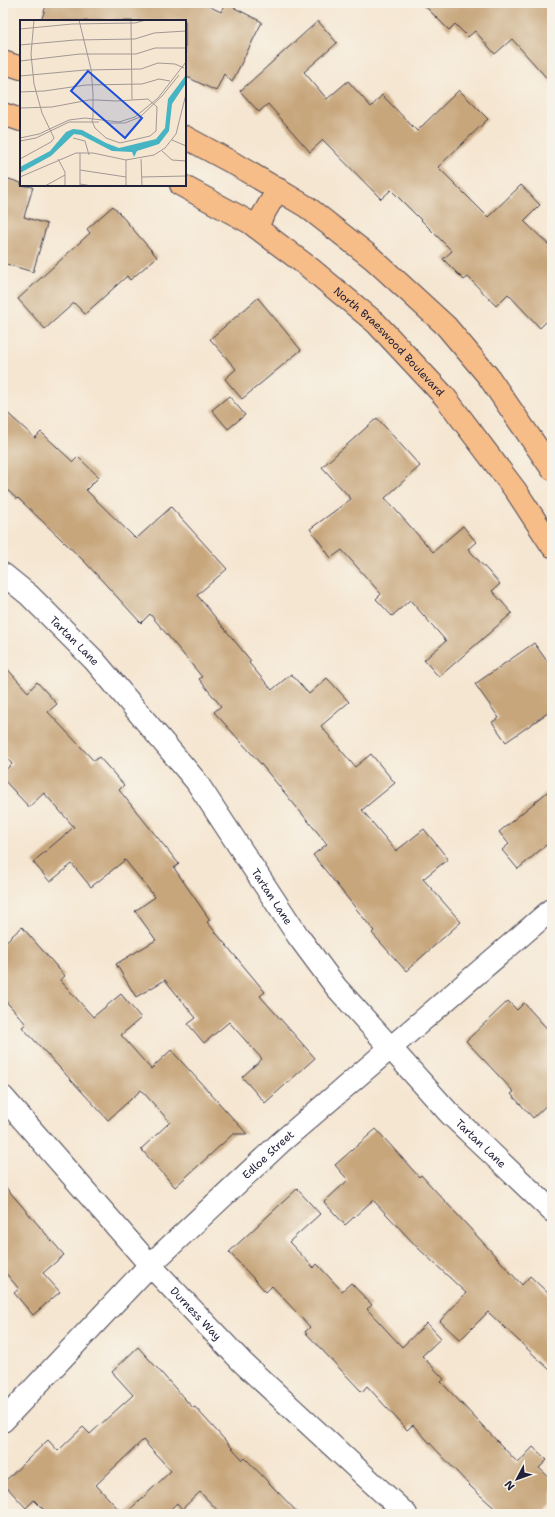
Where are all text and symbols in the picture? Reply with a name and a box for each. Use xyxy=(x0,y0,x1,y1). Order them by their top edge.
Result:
inset map xyxy=(20,20,186,186)
street label: North Braeswood Boulevard xyxy=(331,283,448,399)
street label: Tartan Lane xyxy=(47,613,103,669)
street label: Tartan Lane xyxy=(248,866,296,928)
street label: Tartan Lane xyxy=(452,1116,509,1171)
street label: Edloe Street xyxy=(239,1127,297,1182)
street label: Durness Way xyxy=(167,1283,225,1344)
north arrow xyxy=(497,1459,537,1499)
text: N xyxy=(501,1477,518,1493)

